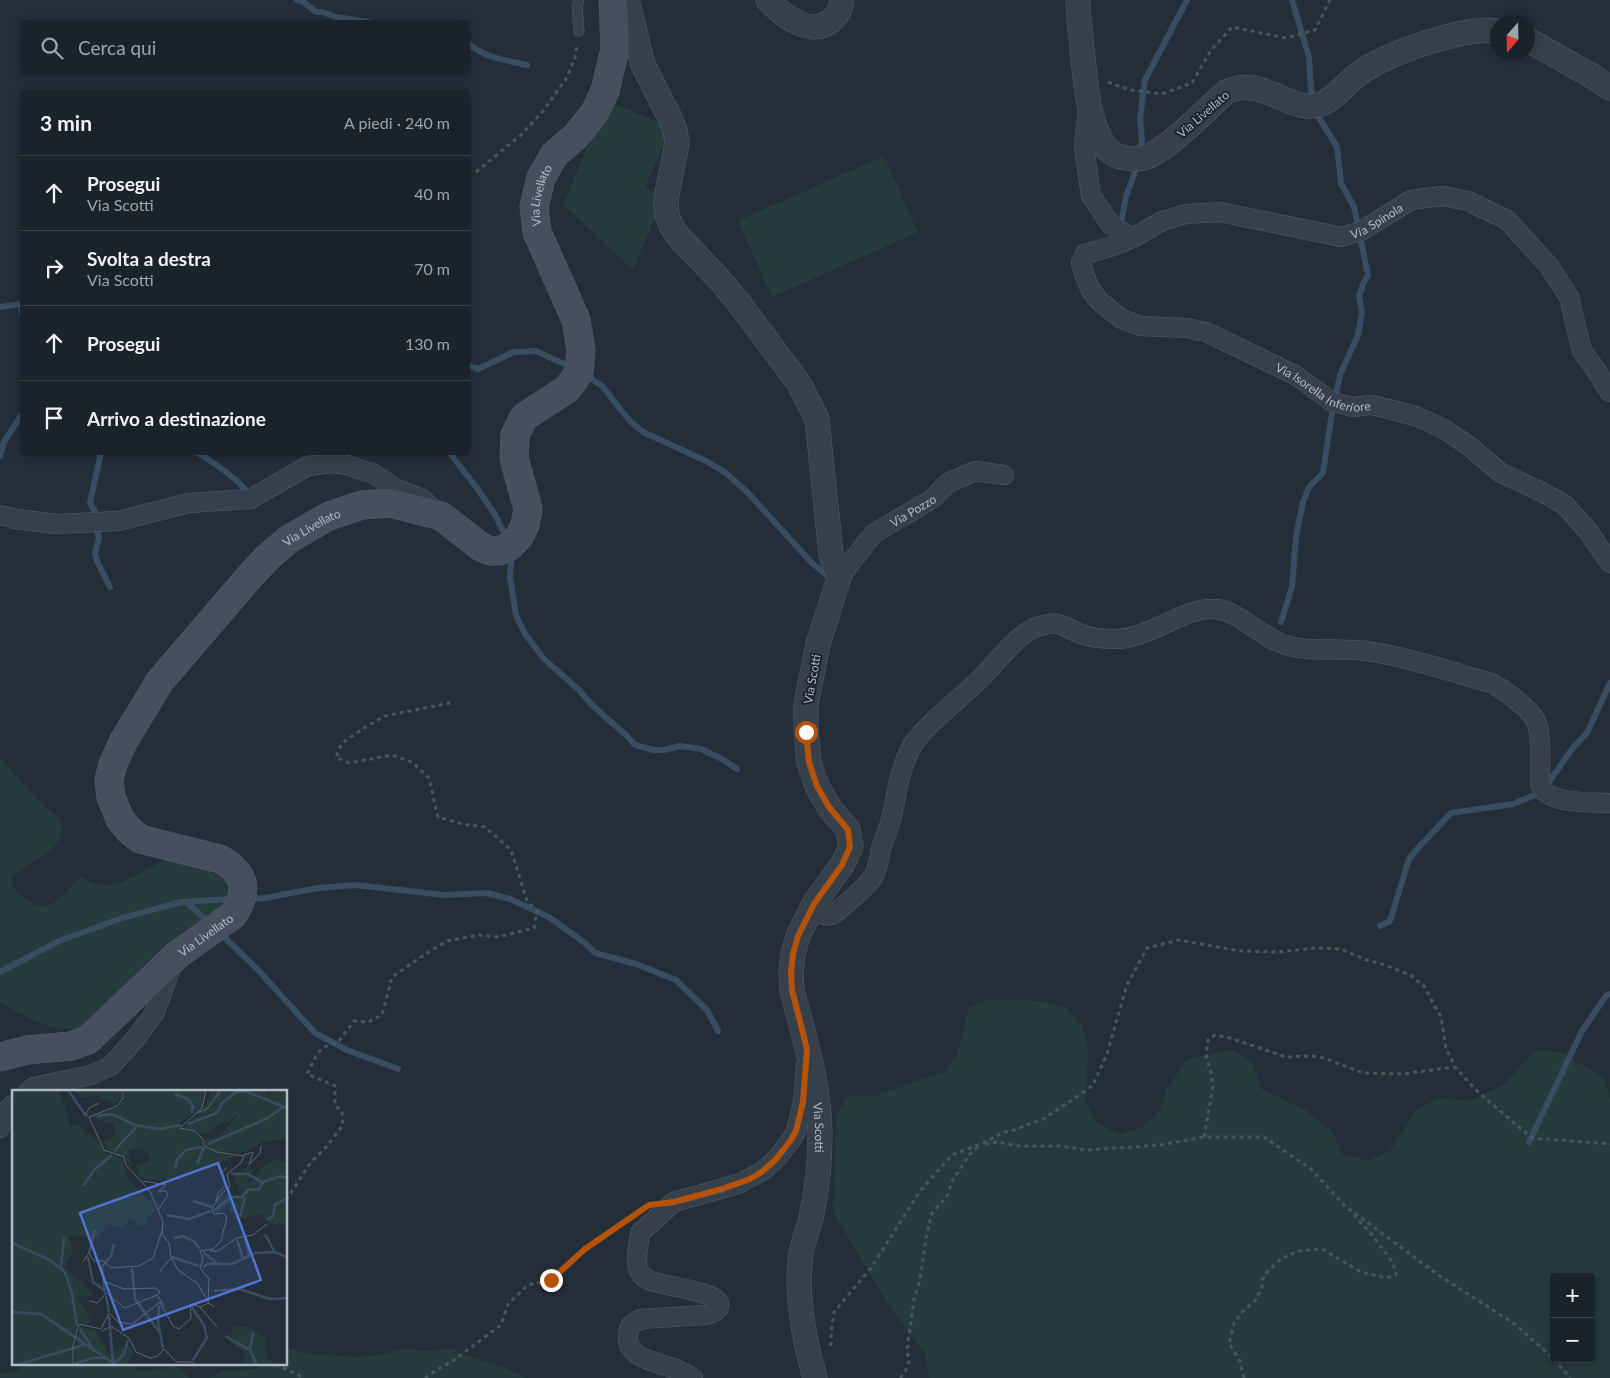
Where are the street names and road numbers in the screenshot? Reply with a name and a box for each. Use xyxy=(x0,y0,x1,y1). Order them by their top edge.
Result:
street label: Via Livellato xyxy=(1174,87,1232,141)
street label: Via Livellato xyxy=(526,161,555,227)
street label: Via Spinola xyxy=(1348,200,1405,241)
street label: Via Isorella Inferiore xyxy=(1273,359,1371,415)
street label: Via Pozzo xyxy=(887,491,939,530)
street label: Via Livellato xyxy=(279,505,342,549)
street label: Via Scotti xyxy=(800,653,824,705)
street label: Via Livellato xyxy=(175,910,236,960)
street label: Via Scotti xyxy=(810,1102,828,1153)

